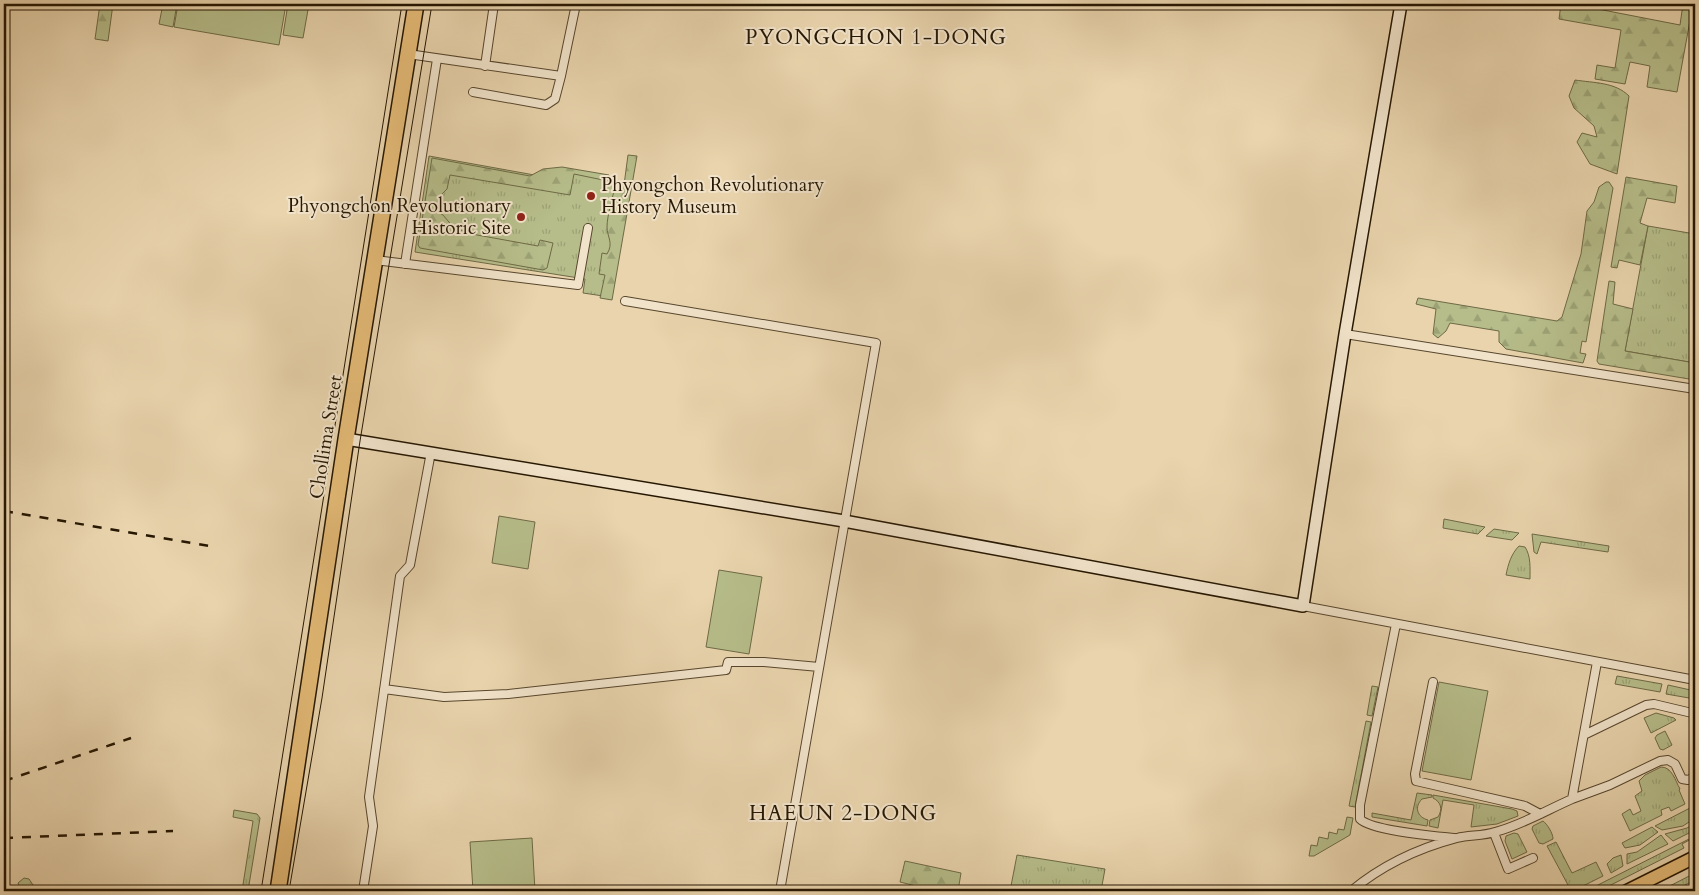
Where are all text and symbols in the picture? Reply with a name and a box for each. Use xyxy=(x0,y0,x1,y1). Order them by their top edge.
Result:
district label: PYONGCHON 1-DONG xyxy=(745,23,1007,52)
place label: Phyongchon Revolutionary History Museum xyxy=(601,172,824,220)
marker: Phyongchon Revolutionary History Museum xyxy=(585,190,597,202)
place label: Phyongchon Revolutionary Historic Site xyxy=(288,193,511,241)
marker: Phyongchon Revolutionary Historic Site xyxy=(515,211,527,223)
street label: Chollima Street xyxy=(303,373,349,501)
district label: HAEUN 2-DONG xyxy=(749,799,937,828)

